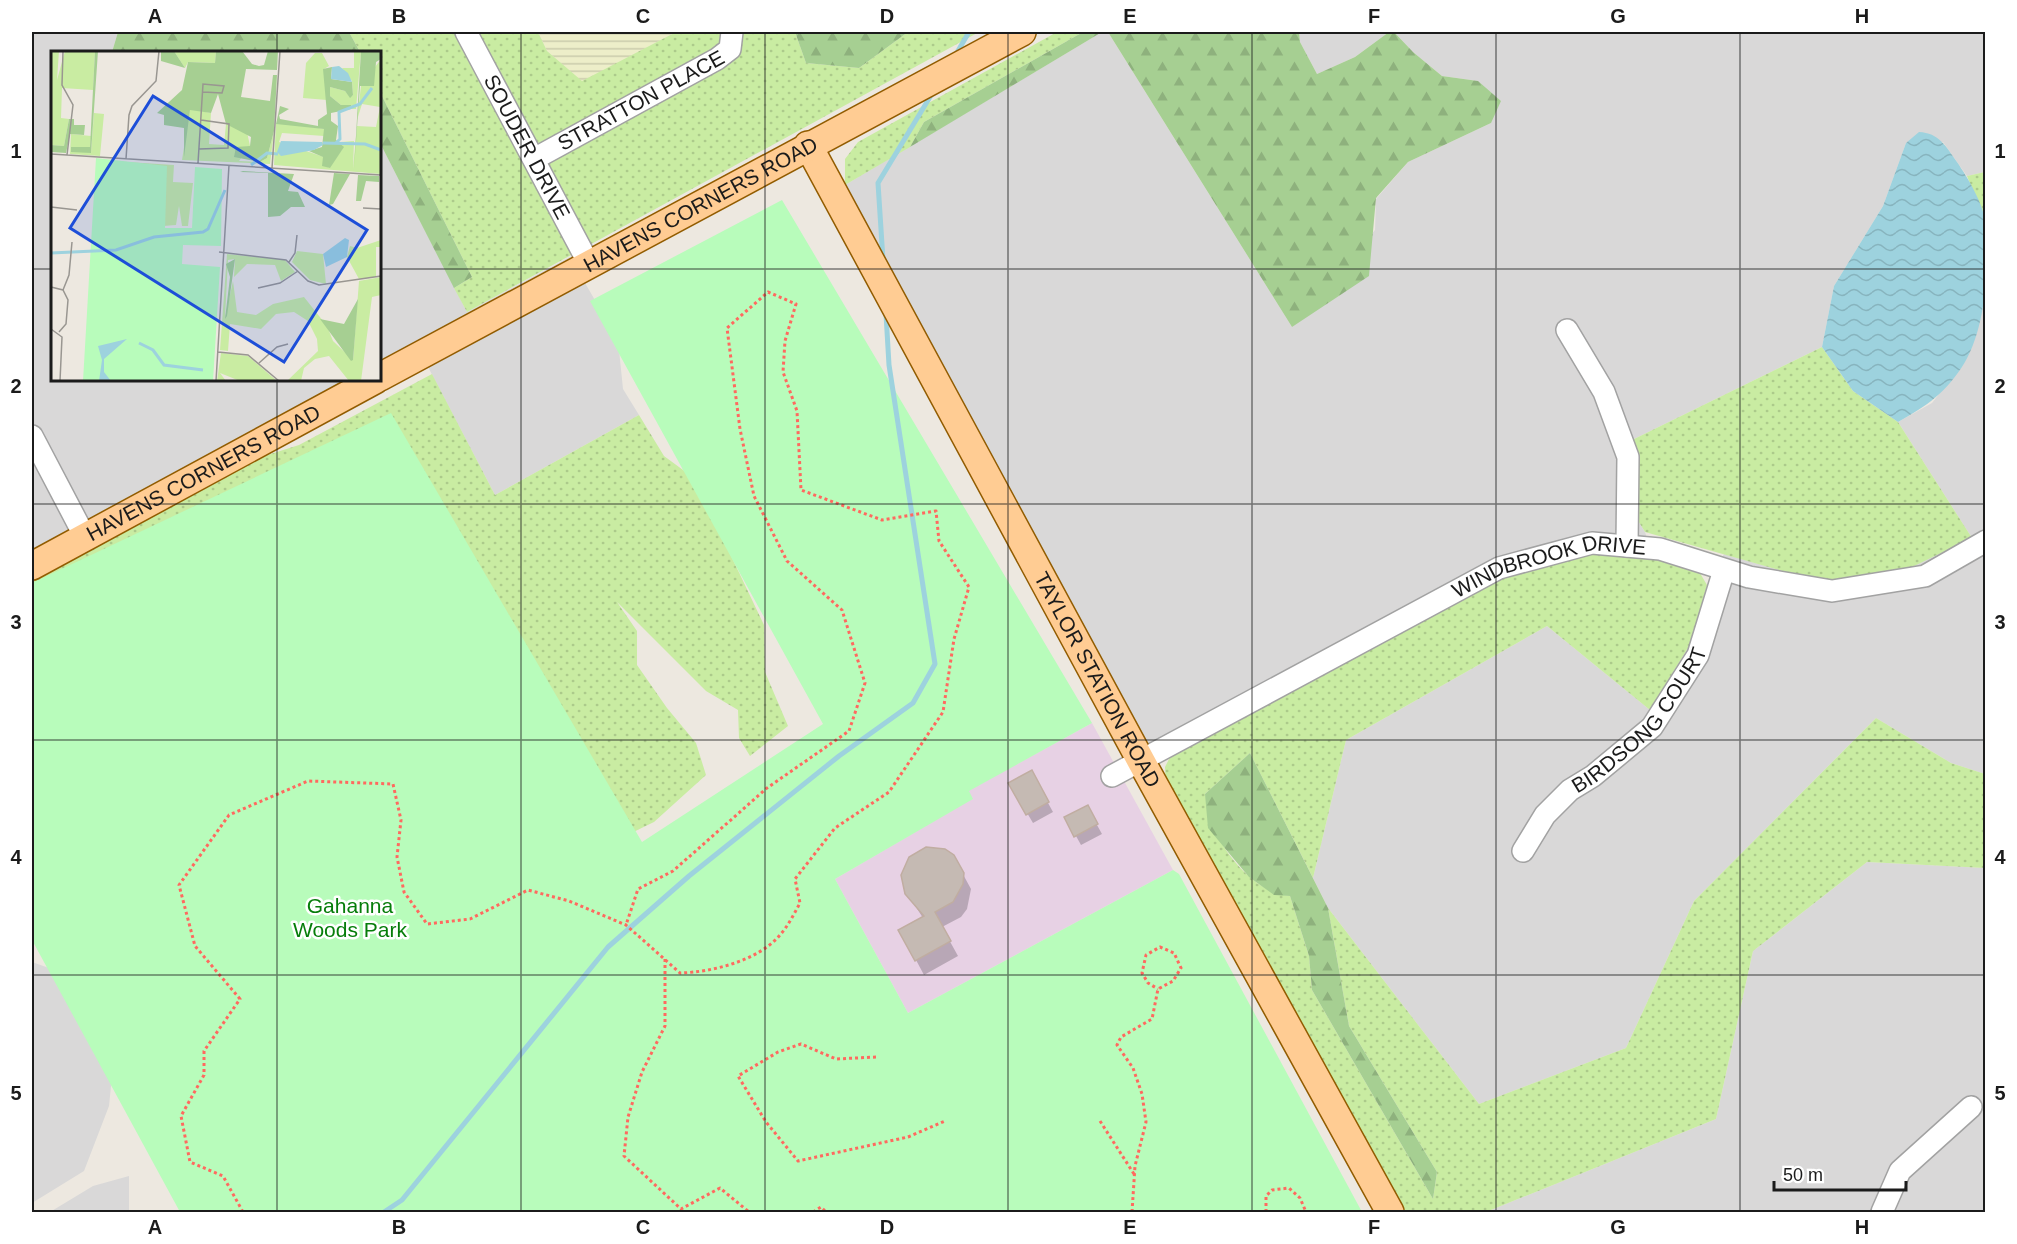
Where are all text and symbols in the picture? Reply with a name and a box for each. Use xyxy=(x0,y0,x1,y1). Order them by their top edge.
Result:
text: A xyxy=(148,5,162,27)
text: B xyxy=(392,5,406,27)
text: C xyxy=(636,5,650,27)
text: D xyxy=(880,5,894,27)
text: E xyxy=(1123,5,1137,27)
text: F xyxy=(1368,5,1380,27)
text: G xyxy=(1610,5,1626,27)
text: H xyxy=(1855,5,1869,27)
street label: STRATTON PLACE xyxy=(554,45,728,155)
inset map xyxy=(51,51,381,381)
street label: SOUDER DRIVE xyxy=(480,71,575,223)
street label: HAVENS CORNERS ROAD xyxy=(579,132,821,276)
text: 1 xyxy=(10,140,22,162)
text: 1 xyxy=(1994,140,2006,162)
text: 2 xyxy=(10,375,22,397)
text: 2 xyxy=(1994,375,2006,397)
street label: HAVENS CORNERS ROAD xyxy=(82,400,324,545)
street label: WINDBROOK DRIVE xyxy=(1448,530,1647,602)
street label: TAYLOR STATION ROAD xyxy=(1030,568,1165,791)
text: 3 xyxy=(10,611,22,633)
text: 3 xyxy=(1994,611,2006,633)
street label: BIRDSONG COURT xyxy=(1567,644,1711,797)
text: 4 xyxy=(10,846,22,868)
text: 4 xyxy=(1994,846,2006,868)
park label: Gahanna Woods Park xyxy=(293,894,407,941)
text: 5 xyxy=(10,1082,22,1104)
text: 5 xyxy=(1994,1082,2006,1104)
scale bar xyxy=(1774,1154,1906,1192)
text: 50 m xyxy=(1783,1165,1823,1185)
text: A xyxy=(148,1216,162,1238)
text: B xyxy=(392,1216,406,1238)
text: C xyxy=(636,1216,650,1238)
text: D xyxy=(880,1216,894,1238)
text: E xyxy=(1123,1216,1137,1238)
text: F xyxy=(1368,1216,1380,1238)
text: G xyxy=(1610,1216,1626,1238)
text: H xyxy=(1855,1216,1869,1238)

